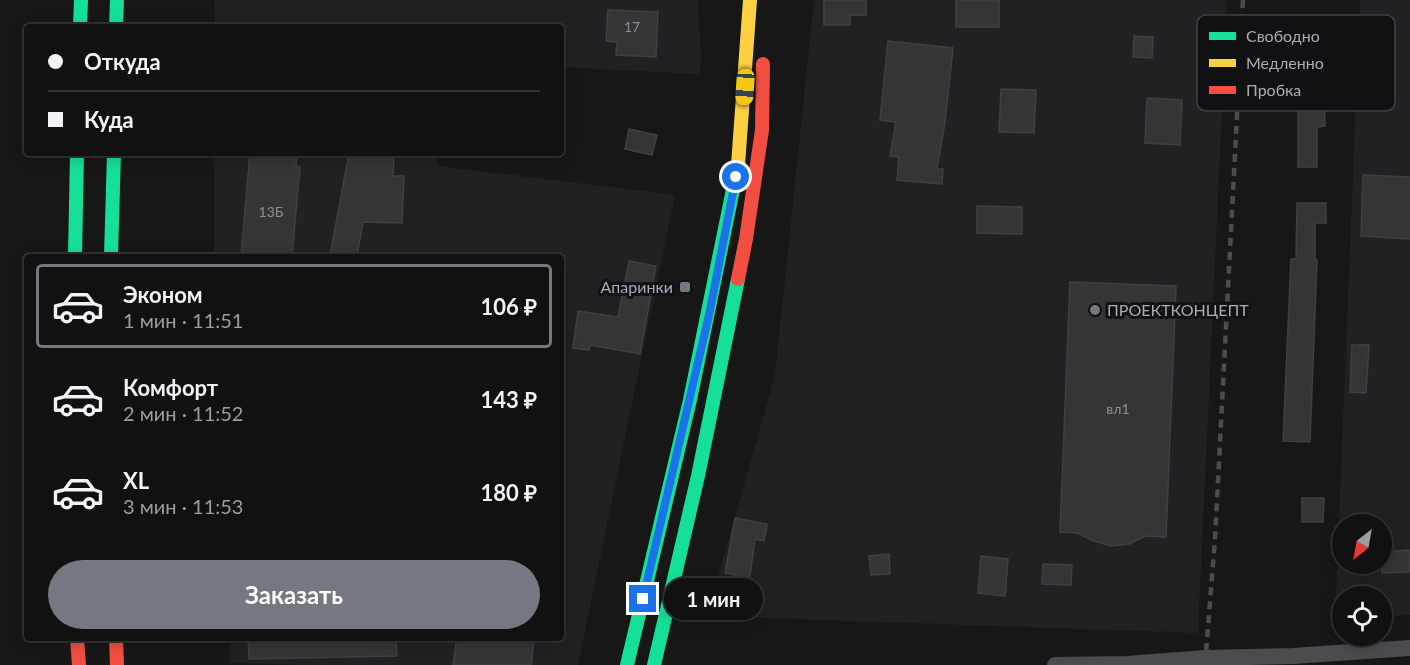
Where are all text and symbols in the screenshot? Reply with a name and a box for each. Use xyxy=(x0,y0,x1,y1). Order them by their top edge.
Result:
legend xyxy=(1197,15,1395,111)
house number: 17 xyxy=(624,18,640,35)
text: Свободно xyxy=(1246,26,1320,45)
text: Откуда xyxy=(84,48,161,75)
text: Медленно xyxy=(1246,53,1324,72)
car xyxy=(735,68,755,106)
text: Пробка xyxy=(1246,80,1301,99)
text: Куда xyxy=(84,106,134,133)
route start xyxy=(722,163,749,190)
house number: 13Б xyxy=(259,203,284,220)
place label: Апаринки xyxy=(601,277,673,296)
icon: car xyxy=(51,279,105,333)
marker: Апаринки xyxy=(678,280,692,294)
text: Эконом xyxy=(123,281,203,308)
text: 106 ₽ xyxy=(481,293,537,320)
place label: ПРОЕКТКОНЦЕПТ xyxy=(1107,300,1249,319)
marker: ПРОЕКТКОНЦЕПТ xyxy=(1088,303,1102,317)
text: 1 мин · 11:51 xyxy=(123,308,243,332)
icon: car xyxy=(51,372,105,426)
text: Комфорт xyxy=(123,374,218,401)
text: 143 ₽ xyxy=(481,386,537,413)
house number: вл1 xyxy=(1106,400,1130,417)
text: 2 мин · 11:52 xyxy=(123,401,243,425)
icon: car xyxy=(51,465,105,519)
text: XL xyxy=(123,467,149,494)
text: 180 ₽ xyxy=(481,479,537,506)
text: 3 мин · 11:53 xyxy=(123,494,243,518)
north arrow xyxy=(1332,514,1392,574)
map controls xyxy=(1332,514,1392,646)
button: Заказать xyxy=(48,560,540,629)
callout: 1 мин xyxy=(664,578,763,620)
route end xyxy=(629,585,656,612)
button: locate xyxy=(1332,586,1392,646)
text: 1 мин xyxy=(687,587,740,611)

